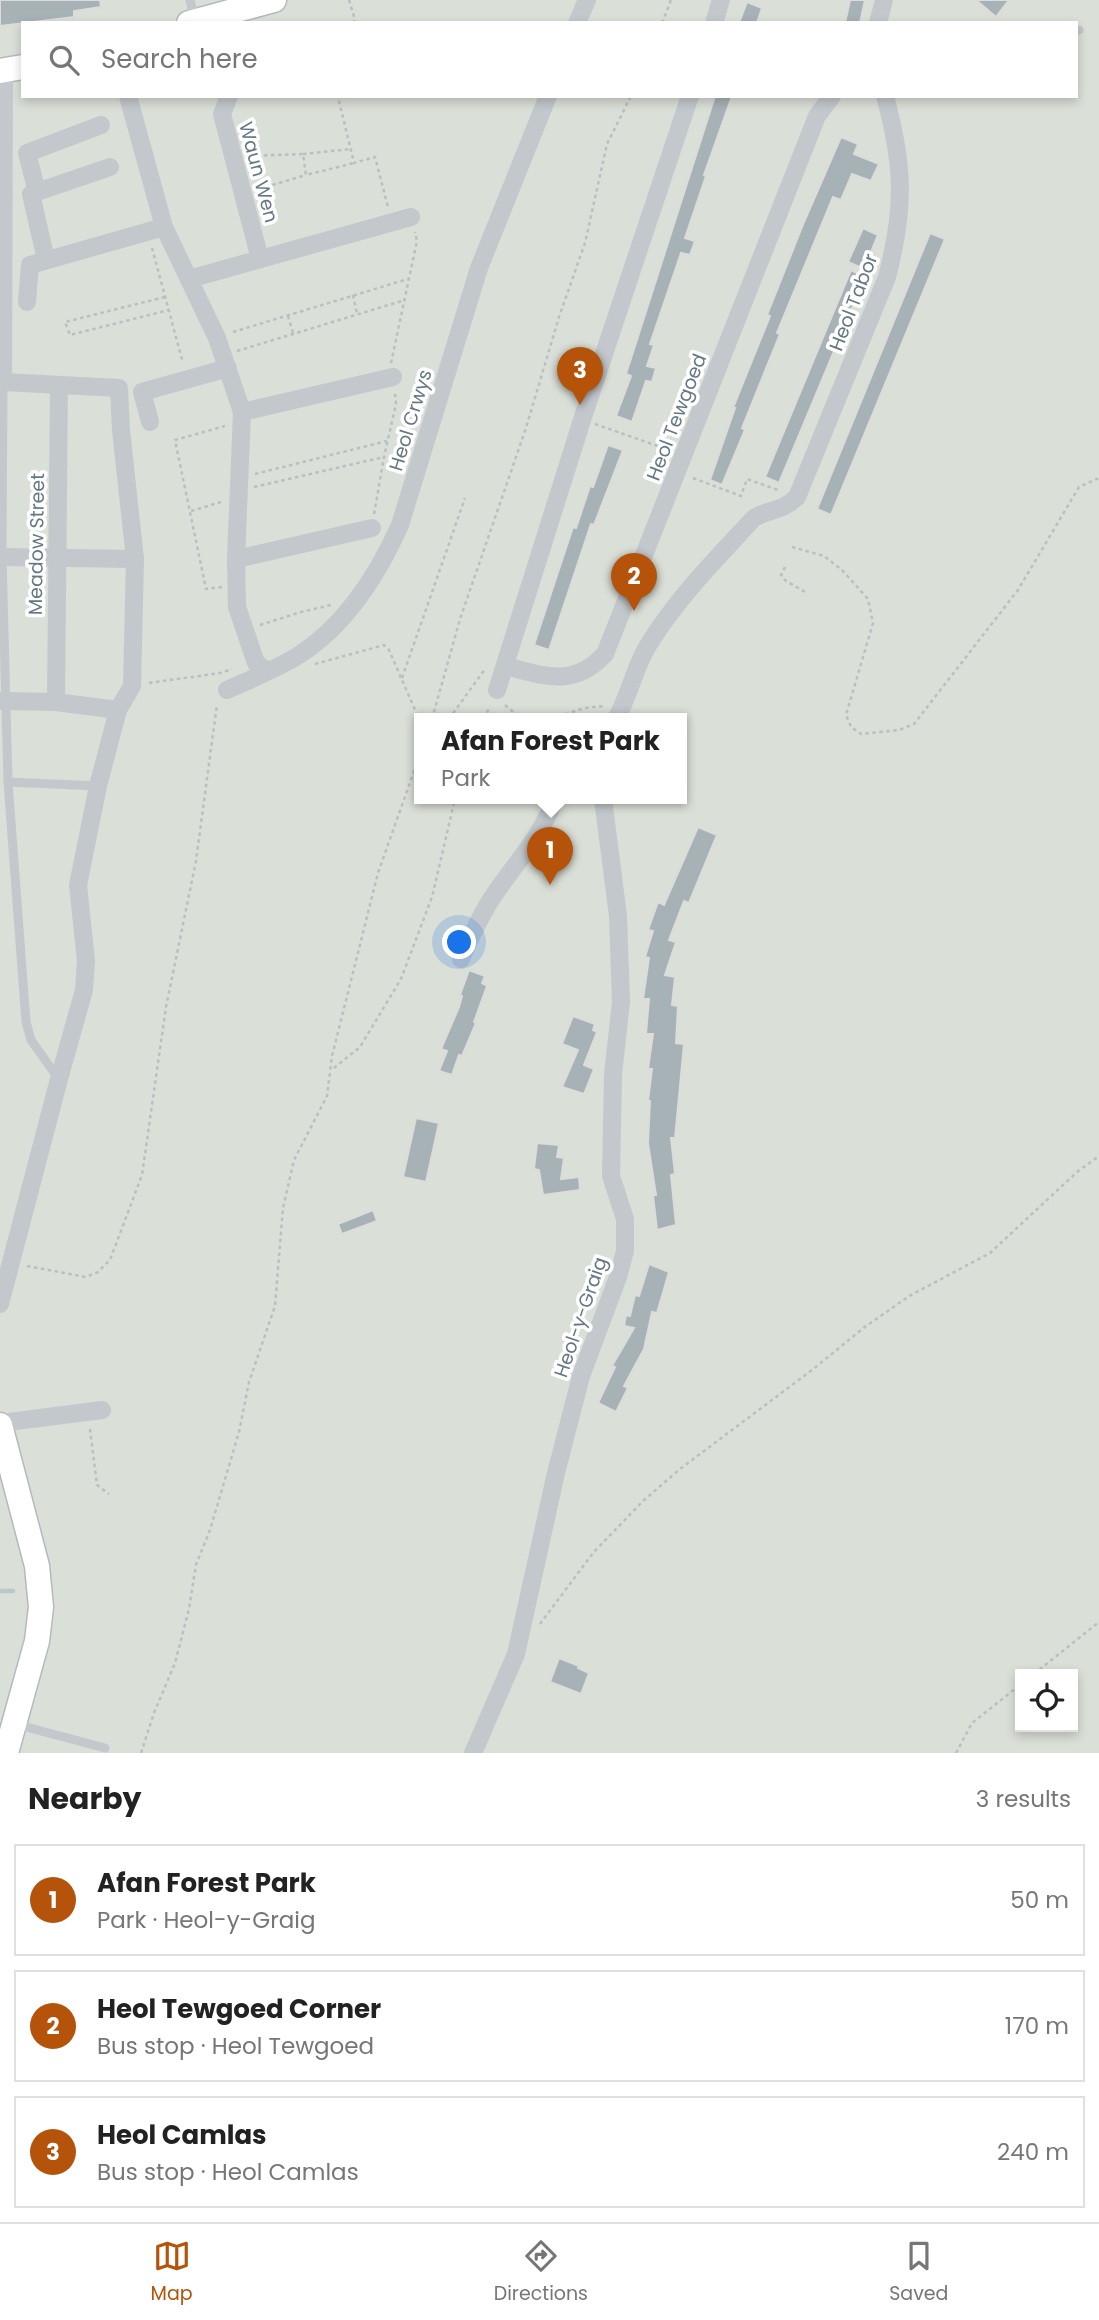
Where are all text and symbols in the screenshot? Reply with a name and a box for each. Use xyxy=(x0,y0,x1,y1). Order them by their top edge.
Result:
search box xyxy=(21,21,1078,98)
icon: search xyxy=(45,41,83,79)
text: Search here xyxy=(101,41,258,77)
street label: Waun Wen xyxy=(232,119,285,225)
street label: Heol Tabor xyxy=(823,250,884,355)
pin: 3 xyxy=(557,347,603,405)
street label: Heol Tewgoed xyxy=(640,350,713,485)
street label: Heol Crwys xyxy=(382,366,439,474)
street label: Meadow Street xyxy=(22,473,51,615)
pin: 2 xyxy=(611,553,657,611)
popup xyxy=(414,713,687,804)
text: Afan Forest Park xyxy=(441,723,660,759)
text: Park xyxy=(441,762,490,794)
pin: 1 xyxy=(527,827,573,885)
your location xyxy=(442,925,476,959)
street label: Heol-y-Graig xyxy=(547,1253,614,1381)
map controls xyxy=(1015,1669,1078,1732)
button: locate xyxy=(1015,1669,1078,1732)
text: Nearby xyxy=(28,1777,142,1820)
text: 3 results xyxy=(976,1783,1071,1815)
text: Afan Forest Park xyxy=(97,1865,316,1901)
text: 1 xyxy=(49,1884,57,1916)
text: 50 m xyxy=(1010,1884,1069,1916)
text: Park · Heol-y-Graig xyxy=(97,1904,316,1936)
text: Heol Tewgoed Corner xyxy=(97,1991,381,2027)
text: 2 xyxy=(46,2010,60,2042)
text: 170 m xyxy=(1005,2010,1069,2042)
text: Bus stop · Heol Tewgoed xyxy=(97,2030,374,2062)
text: Heol Camlas xyxy=(97,2117,267,2153)
text: 3 xyxy=(46,2136,60,2168)
text: 240 m xyxy=(997,2136,1069,2168)
text: Bus stop · Heol Camlas xyxy=(97,2156,359,2188)
tab: Map xyxy=(151,2237,193,2308)
tab: Directions xyxy=(494,2237,588,2308)
tab: Saved xyxy=(889,2237,948,2308)

